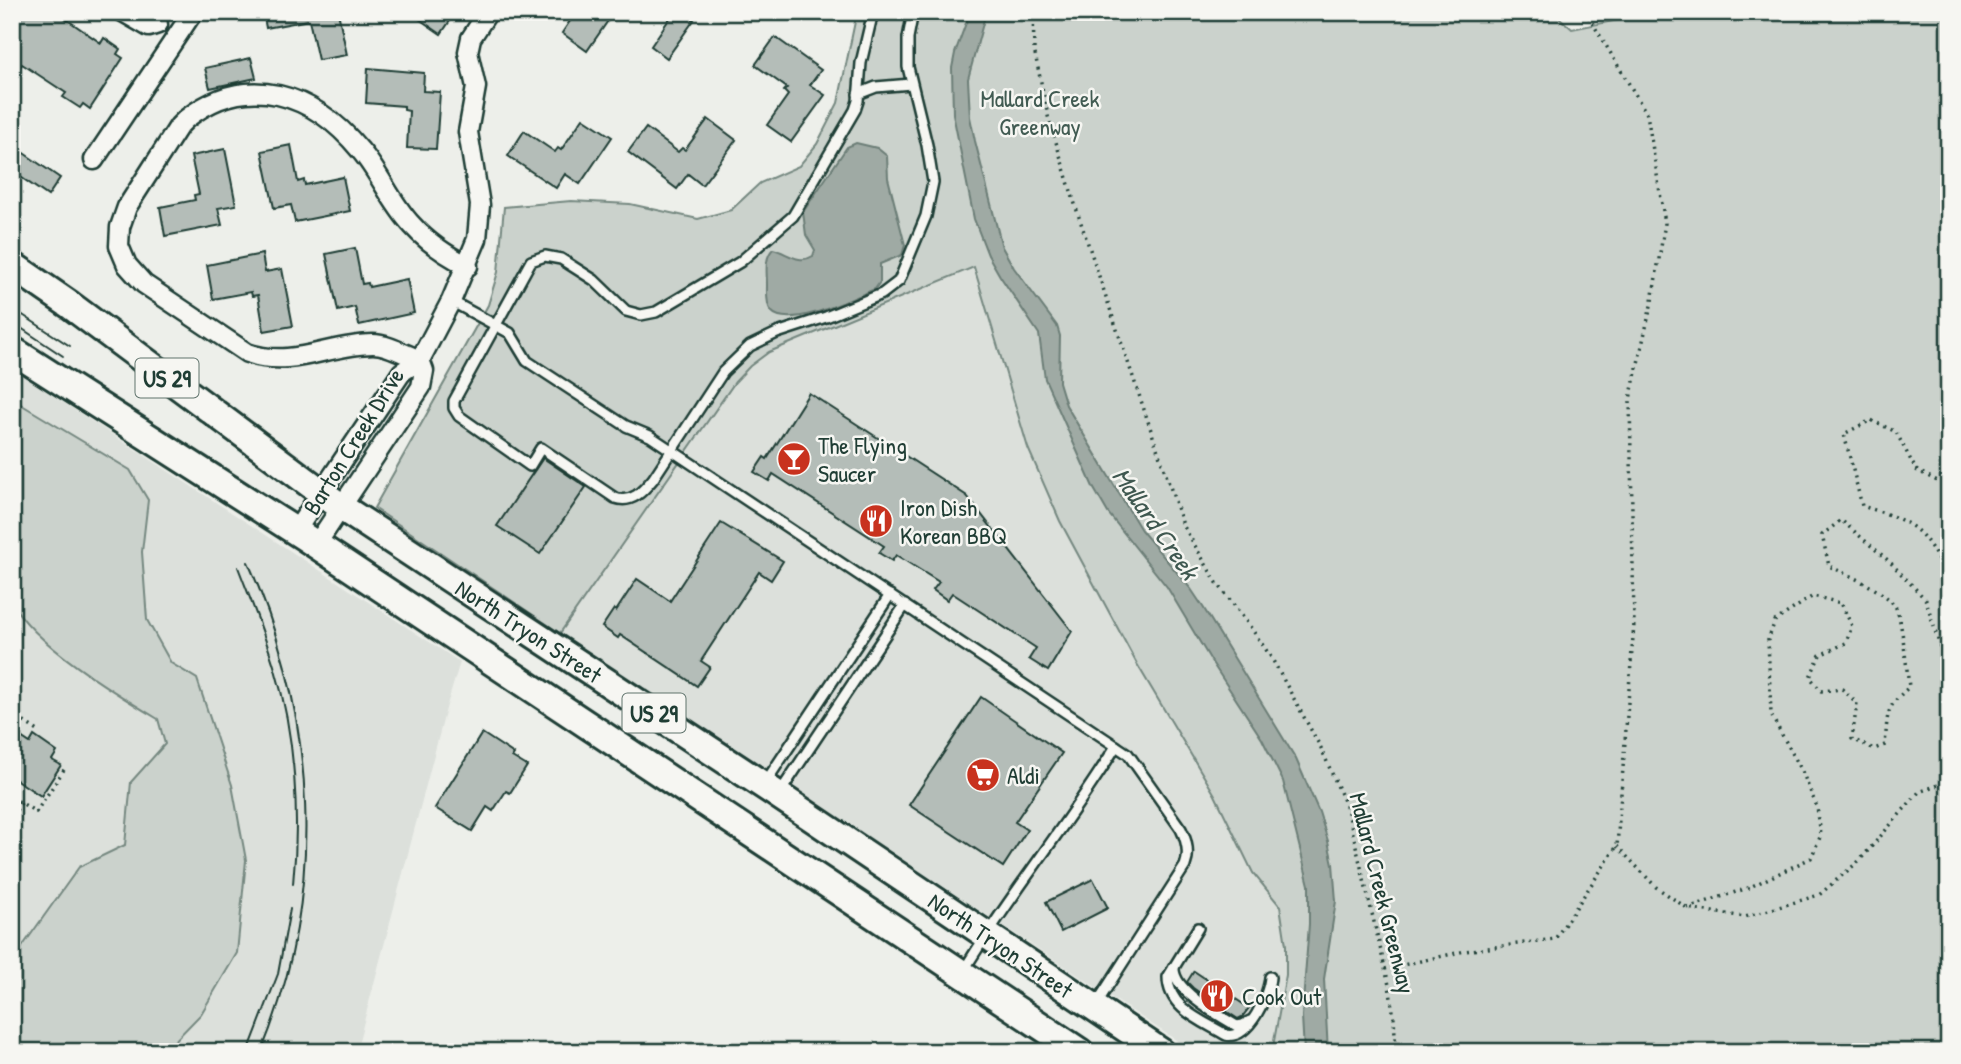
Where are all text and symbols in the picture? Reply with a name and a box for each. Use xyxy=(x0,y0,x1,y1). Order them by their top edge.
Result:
park label: Mallard Creek Greenway xyxy=(980,82,1100,142)
road number: US 29 xyxy=(136,358,198,398)
street label: Barton Creek Drive xyxy=(295,361,411,520)
place label: The Flying Saucer xyxy=(818,429,907,489)
bar icon: The Flying Saucer xyxy=(775,440,813,478)
water label: Mallard Creek xyxy=(1105,460,1209,588)
place label: Iron Dish Korean BBQ xyxy=(900,491,1007,551)
restaurant icon: Iron Dish Korean BBQ xyxy=(857,502,895,540)
street label: North Tryon Street xyxy=(450,572,609,691)
road number: US 29 xyxy=(622,694,686,733)
supermarket icon: Aldi xyxy=(964,756,1002,794)
place label: Aldi xyxy=(1007,759,1040,791)
street label: Mallard Creek Greenway xyxy=(1343,789,1423,997)
street label: North Tryon Street xyxy=(922,885,1080,1006)
restaurant icon: Cook Out xyxy=(1198,977,1236,1015)
place label: Cook Out xyxy=(1242,980,1322,1012)

